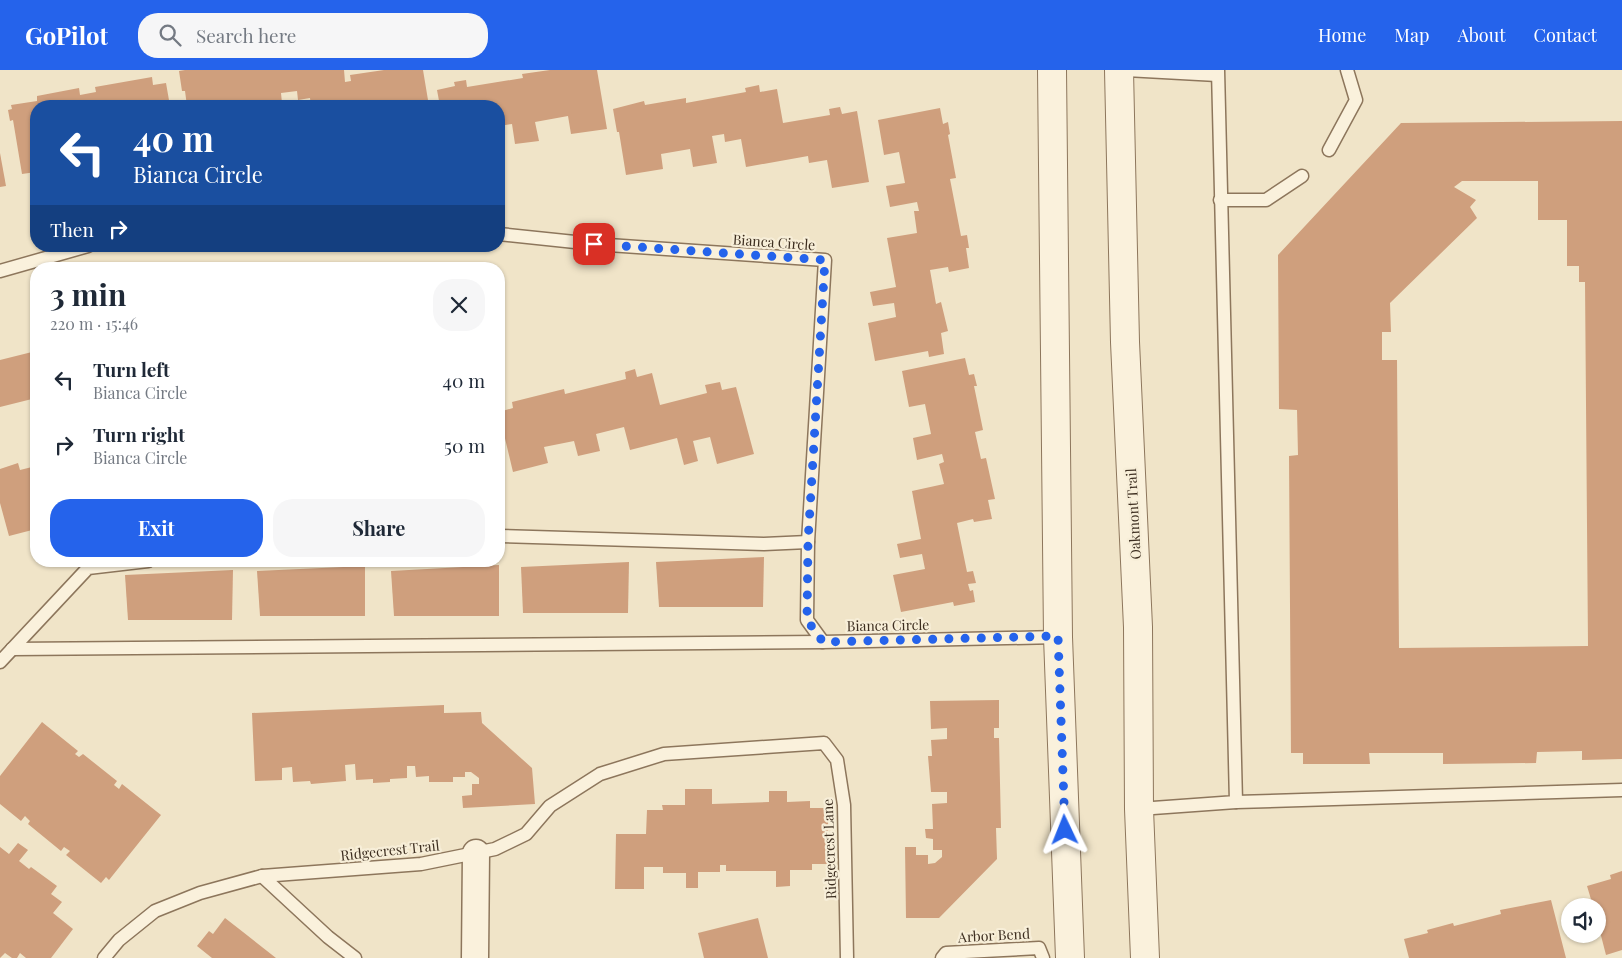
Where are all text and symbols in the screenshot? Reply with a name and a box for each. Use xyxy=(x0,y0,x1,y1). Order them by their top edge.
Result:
search box xyxy=(138,13,488,58)
text: GoPilot xyxy=(25,19,108,51)
icon: search xyxy=(156,21,184,49)
text: Search here xyxy=(196,22,296,48)
text: Home xyxy=(1318,23,1366,47)
text: Map xyxy=(1394,23,1429,47)
text: About xyxy=(1457,23,1506,47)
text: Contact xyxy=(1534,23,1597,47)
text: 40 m xyxy=(133,114,214,161)
icon: left xyxy=(50,120,115,185)
text: Bianca Circle xyxy=(133,159,263,189)
icon: right xyxy=(104,215,132,243)
text: Then xyxy=(50,216,94,242)
pin xyxy=(573,223,615,265)
icon: arrive xyxy=(580,230,608,258)
street label: Bianca Circle xyxy=(732,230,816,254)
text: 3 min xyxy=(50,274,126,314)
button: close xyxy=(433,279,485,331)
text: 220 m · 15:46 xyxy=(50,313,138,334)
text: Turn left xyxy=(93,356,170,382)
icon: left xyxy=(50,366,78,394)
text: 40 m xyxy=(443,367,485,393)
text: Bianca Circle xyxy=(93,382,187,403)
text: Turn right xyxy=(93,421,185,447)
icon: right xyxy=(50,431,78,459)
text: 50 m xyxy=(444,432,485,458)
text: Bianca Circle xyxy=(93,447,187,468)
street label: Oakmont Trail xyxy=(1121,468,1145,560)
button: Exit xyxy=(50,499,263,557)
button: Share xyxy=(273,499,485,557)
street label: Bianca Circle xyxy=(847,615,929,635)
street label: Ridgecrest Lane xyxy=(818,798,840,900)
position arrow xyxy=(1038,803,1090,855)
street label: Ridgecrest Trail xyxy=(339,835,441,865)
map controls xyxy=(1561,898,1606,943)
button: sound xyxy=(1561,898,1606,943)
street label: Arbor Bend xyxy=(957,924,1030,946)

